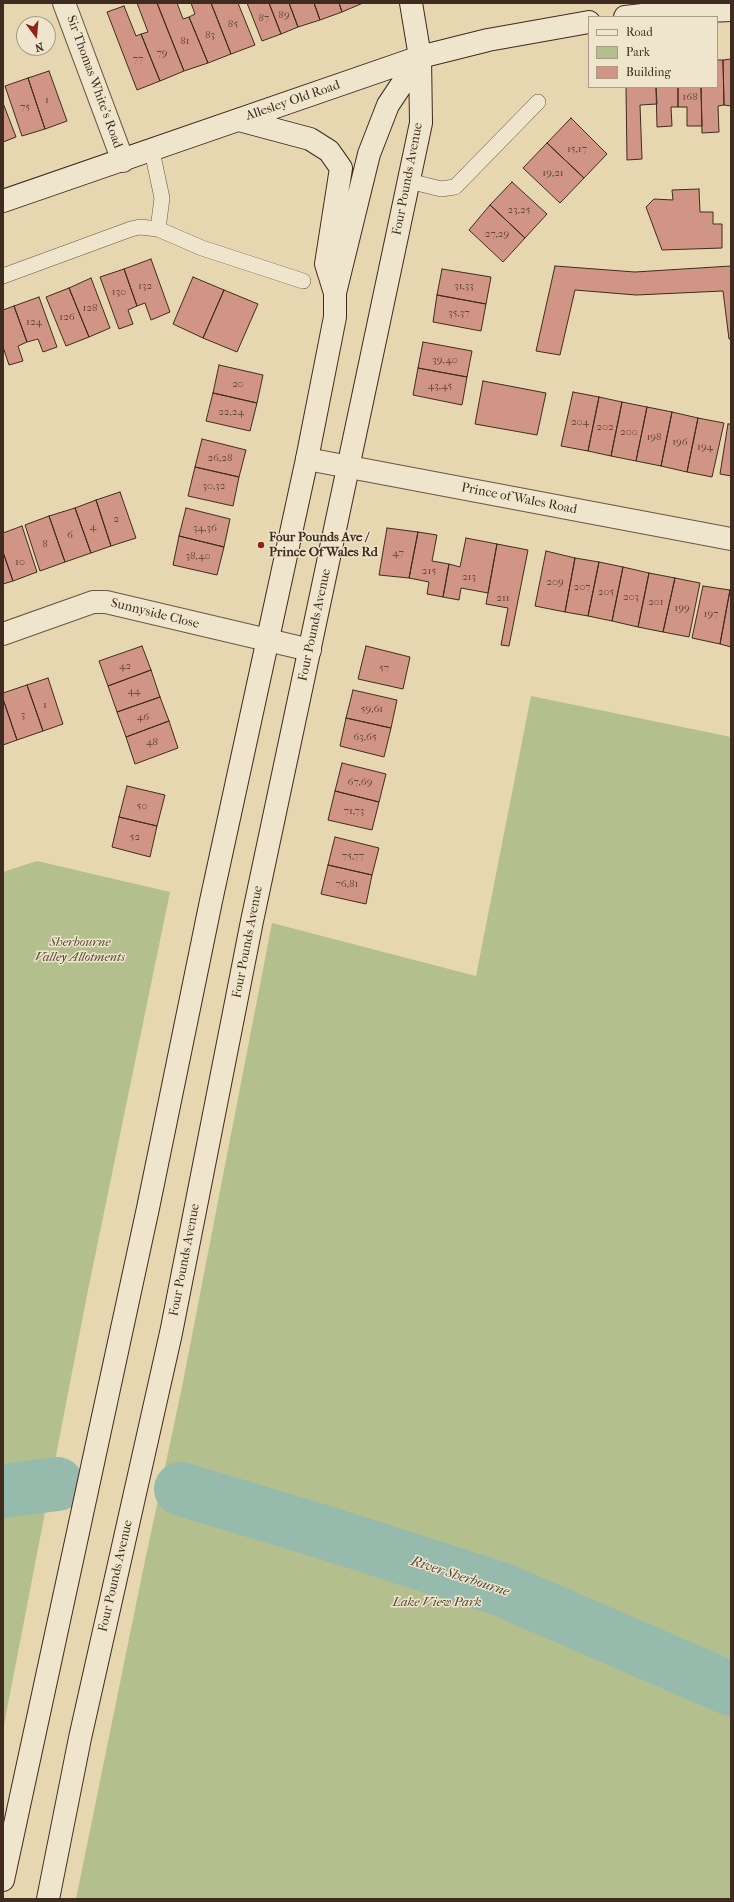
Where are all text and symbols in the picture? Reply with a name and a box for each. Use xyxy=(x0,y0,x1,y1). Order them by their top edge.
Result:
house number: 89 xyxy=(278,8,290,22)
house number: 87 xyxy=(259,11,269,25)
street label: Sir Thomas White's Road xyxy=(63,13,125,151)
north arrow xyxy=(16,16,56,56)
legend xyxy=(588,16,718,88)
house number: 85 xyxy=(228,17,238,31)
text: Road xyxy=(626,25,653,39)
house number: 83 xyxy=(205,28,215,42)
house number: 81 xyxy=(180,34,190,48)
text: N xyxy=(33,40,45,54)
text: Park xyxy=(626,45,650,59)
house number: 79 xyxy=(156,46,168,60)
house number: 77 xyxy=(133,52,143,66)
text: Building xyxy=(626,65,671,79)
street label: Allesley Old Road xyxy=(244,78,342,124)
house number: 168 xyxy=(682,90,698,104)
house number: 1 xyxy=(45,93,49,107)
house number: 75 xyxy=(20,100,30,114)
street label: Four Pounds Avenue xyxy=(389,121,427,237)
house number: 15,17 xyxy=(567,142,587,156)
house number: 19,21 xyxy=(542,166,564,180)
house number: 23,25 xyxy=(508,203,530,217)
house number: 27,29 xyxy=(485,227,509,241)
house number: 132 xyxy=(138,279,152,293)
house number: 31,33 xyxy=(454,279,474,293)
house number: 130 xyxy=(112,285,126,299)
house number: 128 xyxy=(82,301,98,315)
house number: 35,37 xyxy=(448,306,470,320)
house number: 126 xyxy=(59,310,75,324)
house number: 124 xyxy=(26,315,42,329)
house number: 39,40 xyxy=(432,353,458,367)
house number: 20 xyxy=(232,377,244,391)
house number: 43,45 xyxy=(428,379,452,393)
house number: 22,24 xyxy=(218,405,244,419)
house number: 204 xyxy=(571,415,589,429)
house number: 202 xyxy=(596,420,614,434)
house number: 200 xyxy=(620,425,638,439)
house number: 198 xyxy=(646,430,662,444)
house number: 196 xyxy=(672,435,688,449)
house number: 194 xyxy=(697,440,713,454)
house number: 26,28 xyxy=(207,451,233,465)
house number: 30,32 xyxy=(203,479,225,493)
street label: Prince of Wales Road xyxy=(460,480,578,518)
house number: 2 xyxy=(113,512,119,526)
house number: 4 xyxy=(90,520,96,534)
house number: 34,36 xyxy=(193,521,217,535)
house number: 6 xyxy=(67,528,73,542)
place label: Four Pounds Ave / Prince Of Wales Rd xyxy=(269,530,378,561)
house number: 8 xyxy=(42,537,48,551)
marker: Four Pounds Ave / Prince Of Wales Rd xyxy=(256,540,266,550)
house number: 47 xyxy=(392,546,404,560)
house number: 38,40 xyxy=(185,549,211,563)
house number: 10 xyxy=(15,555,25,569)
house number: 215 xyxy=(422,564,436,578)
street label: Four Pounds Avenue xyxy=(295,567,335,683)
house number: 213 xyxy=(462,570,476,584)
house number: 209 xyxy=(546,575,564,589)
house number: 207 xyxy=(573,580,591,594)
house number: 205 xyxy=(598,585,614,599)
house number: 203 xyxy=(623,590,639,604)
house number: 211 xyxy=(496,591,510,605)
street label: Sunnyside Close xyxy=(109,595,201,633)
house number: 201 xyxy=(648,595,664,609)
house number: 199 xyxy=(674,601,690,615)
house number: 197 xyxy=(703,607,719,621)
house number: 42 xyxy=(119,659,131,673)
house number: 57 xyxy=(379,661,389,675)
house number: 44 xyxy=(127,684,141,698)
house number: 1 xyxy=(43,698,47,712)
house number: 59,61 xyxy=(361,702,383,716)
house number: 3 xyxy=(21,708,25,722)
house number: 46 xyxy=(137,710,149,724)
house number: 63,65 xyxy=(353,730,377,744)
house number: 48 xyxy=(146,735,158,749)
house number: 67,69 xyxy=(348,775,372,789)
house number: 50 xyxy=(137,799,147,813)
house number: 71,73 xyxy=(344,804,364,818)
house number: 52 xyxy=(130,830,140,844)
house number: 75,77 xyxy=(342,849,364,863)
house number: 76,81 xyxy=(336,877,358,891)
street label: Four Pounds Avenue xyxy=(229,884,267,1000)
park label: Sherbourne Valley Allotments xyxy=(35,935,125,966)
street label: Four Pounds Avenue xyxy=(166,1202,204,1318)
street label: Four Pounds Avenue xyxy=(96,1518,136,1634)
water label: River Sherbourne xyxy=(409,1553,511,1601)
park label: Lake View Park xyxy=(392,1595,482,1611)

